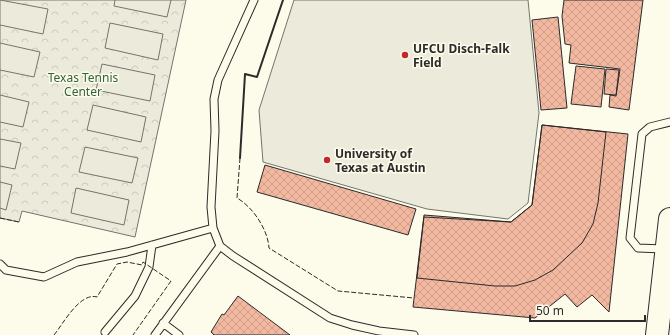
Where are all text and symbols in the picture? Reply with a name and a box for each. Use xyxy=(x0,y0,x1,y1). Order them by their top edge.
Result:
place label: UFCU Disch-Falk Field xyxy=(413,40,510,71)
marker: UFCU Disch-Falk Field xyxy=(400,50,410,60)
park label: Texas Tennis Center xyxy=(48,69,119,100)
place label: University of Texas at Austin xyxy=(335,145,426,176)
marker: University of Texas at Austin xyxy=(322,155,332,165)
scale bar xyxy=(530,297,645,323)
text: 50 m xyxy=(536,302,564,319)

